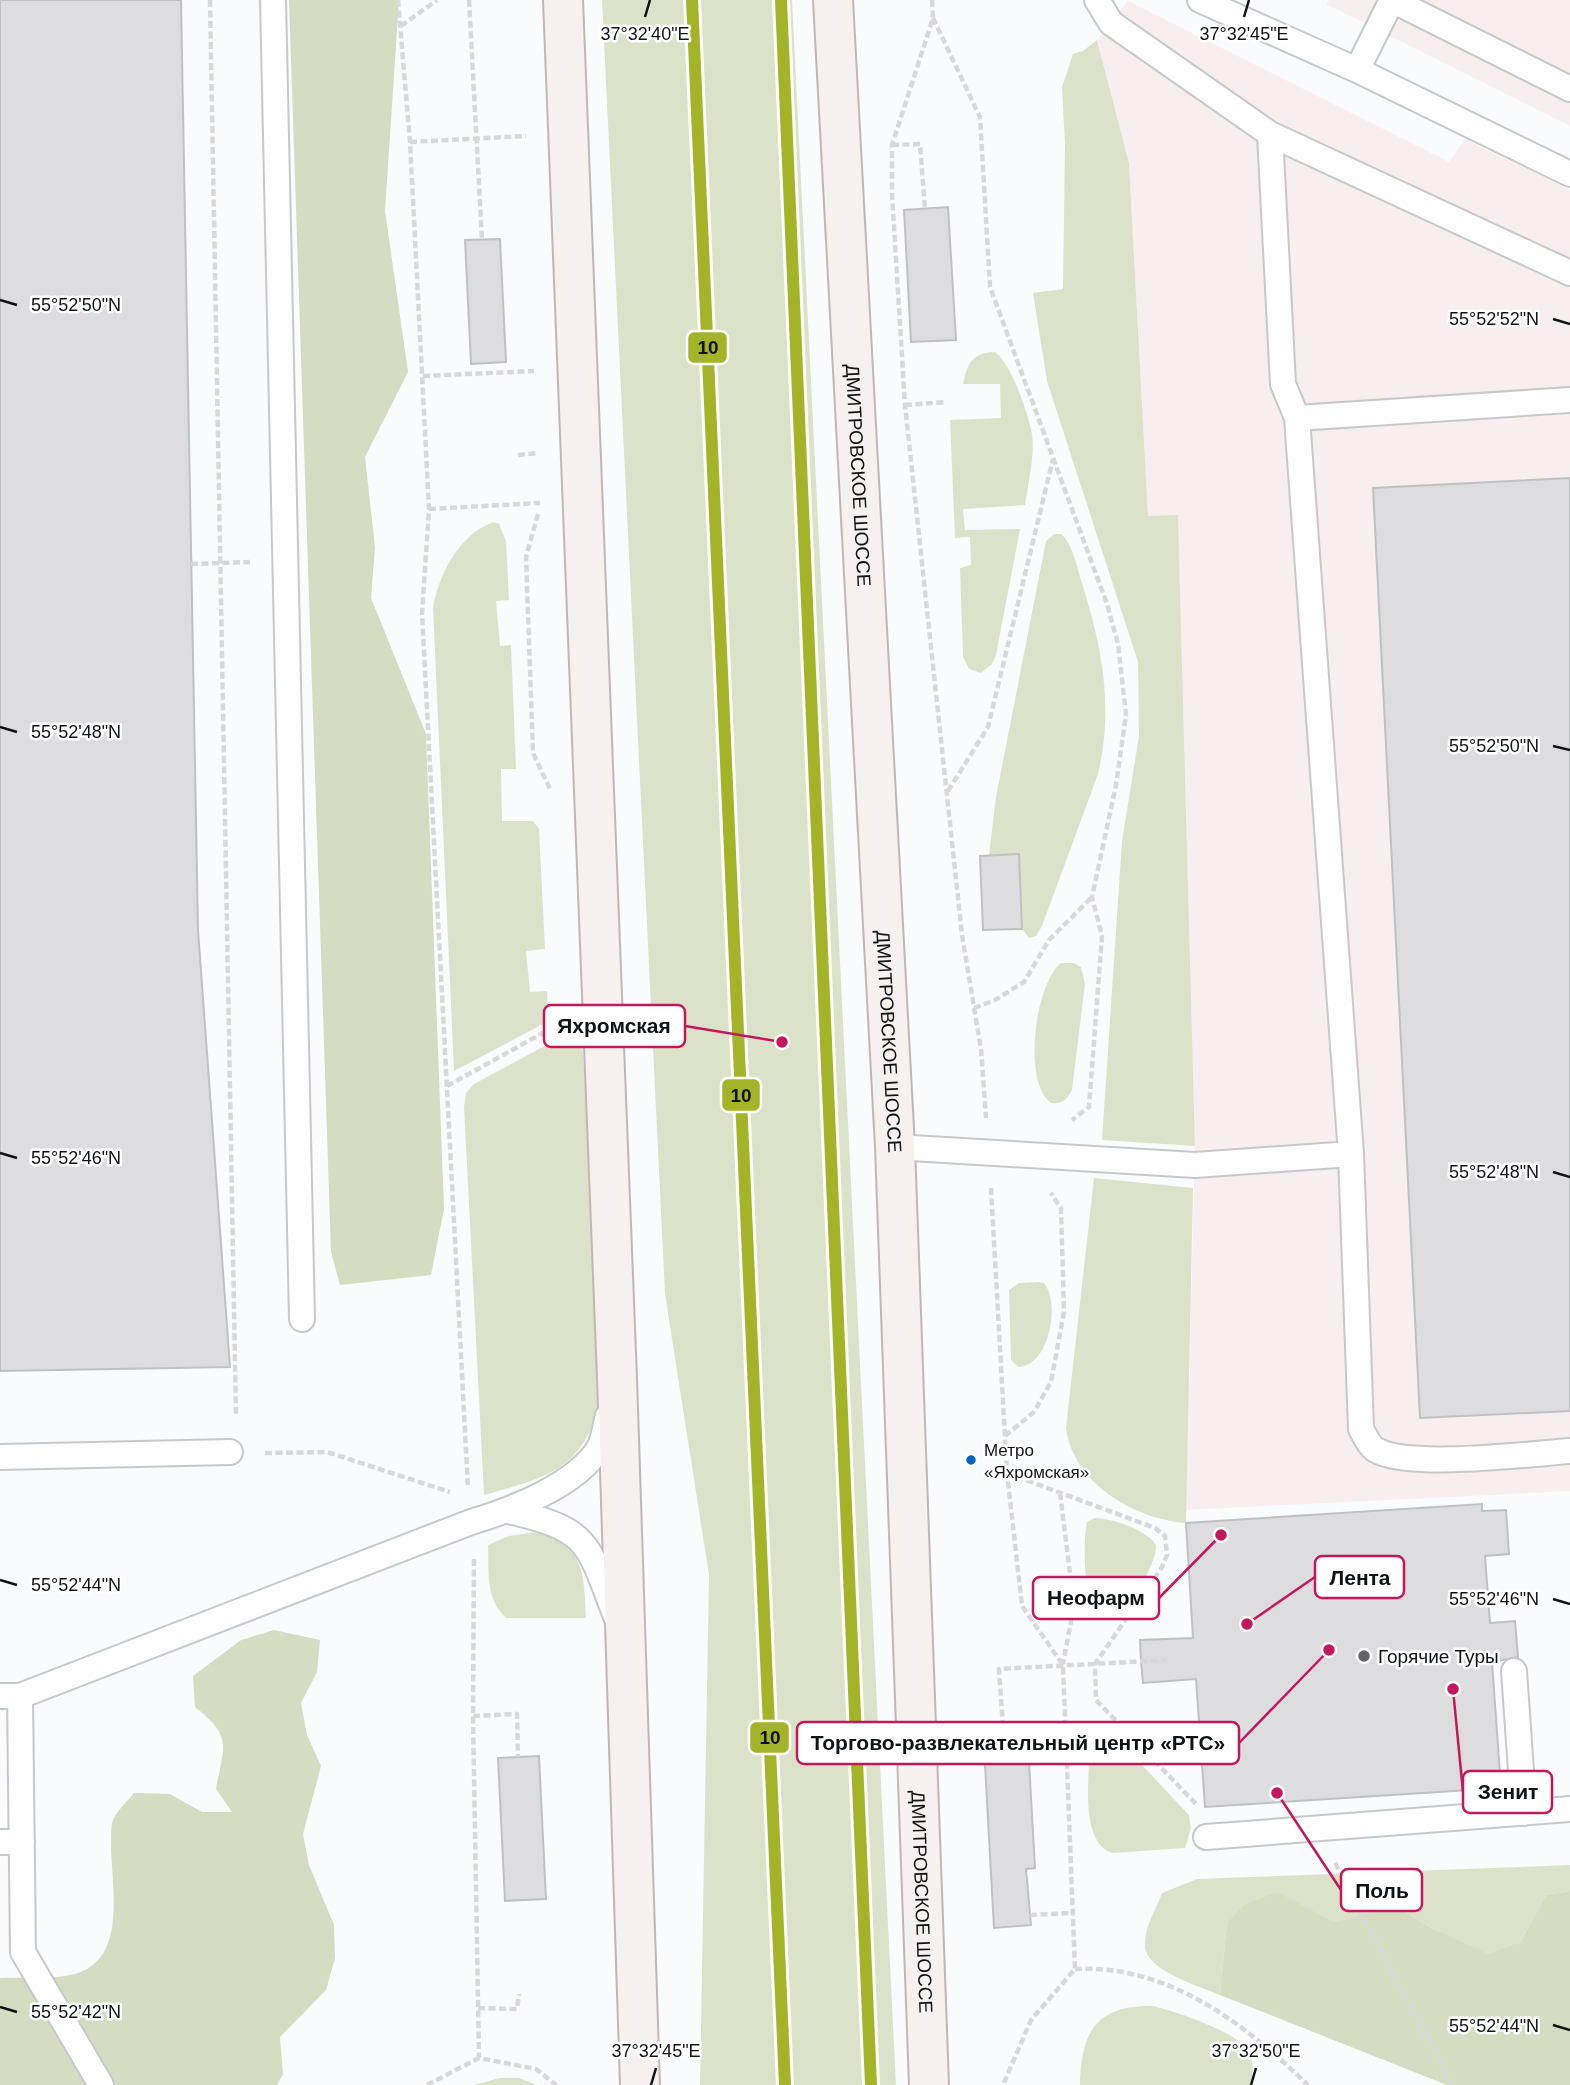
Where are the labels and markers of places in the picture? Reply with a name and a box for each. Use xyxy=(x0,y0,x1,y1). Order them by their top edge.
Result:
callout: Яхромская xyxy=(544,1005,685,1047)
place label: Метро «Яхромская» xyxy=(984,1441,1089,1482)
marker: Метро «Яхромская» xyxy=(964,1453,978,1467)
callout: Лента xyxy=(1315,1556,1404,1598)
callout: Неофарм xyxy=(1033,1577,1159,1619)
place label: Горячие Туры xyxy=(1378,1646,1499,1667)
marker: Горячие Туры xyxy=(1356,1648,1372,1664)
callout: Торгово-развлекательный центр «РТС» xyxy=(797,1722,1239,1764)
callout: Зенит xyxy=(1463,1771,1552,1813)
callout: Поль xyxy=(1341,1869,1422,1911)

